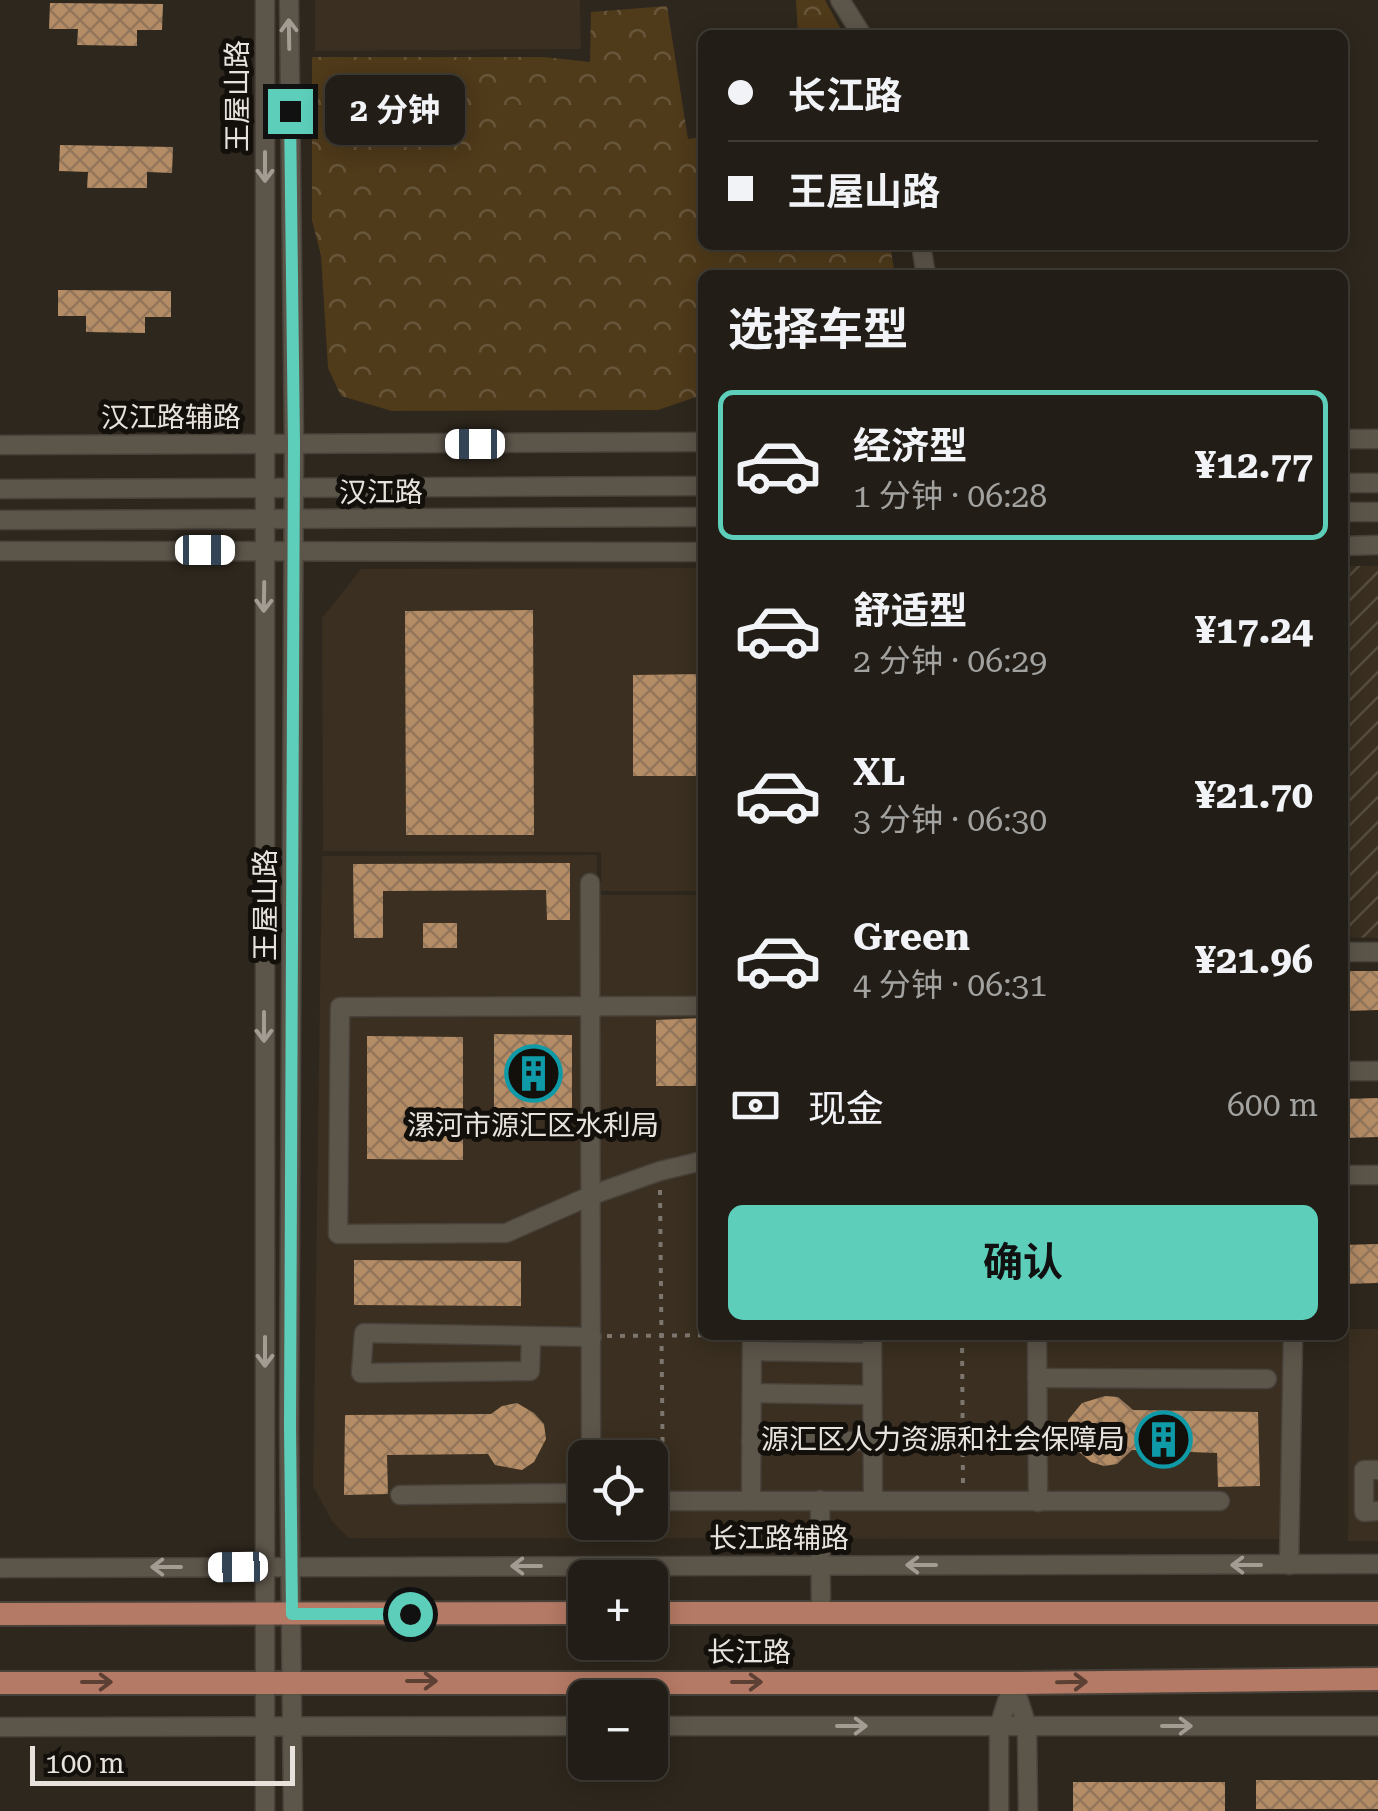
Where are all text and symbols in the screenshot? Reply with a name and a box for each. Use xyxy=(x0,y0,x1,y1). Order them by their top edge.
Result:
one-way arrow xyxy=(280,18,298,50)
street label: 王屋山路 xyxy=(221,40,254,152)
text: 长江路 xyxy=(788,74,902,118)
callout: 2 分钟 xyxy=(325,76,465,146)
route end xyxy=(268,89,313,134)
text: 2 分钟 xyxy=(350,91,440,129)
one-way arrow xyxy=(256,150,274,183)
text: 王屋山路 xyxy=(788,170,940,214)
text: 选择车型 xyxy=(728,303,908,356)
street label: 汉江路辅路 xyxy=(101,401,241,434)
icon: car xyxy=(733,420,823,510)
text: 经济型 xyxy=(853,424,967,468)
car xyxy=(445,429,505,459)
text: ¥12.77 xyxy=(1195,443,1313,487)
street label: 汉江路 xyxy=(339,476,423,509)
text: 1 分钟 · 06:28 xyxy=(853,477,1047,515)
car xyxy=(175,535,235,565)
one-way arrow xyxy=(254,580,274,613)
icon: car xyxy=(733,585,823,675)
text: 舒适型 xyxy=(853,589,967,633)
text: ¥17.24 xyxy=(1195,608,1313,652)
text: 2 分钟 · 06:29 xyxy=(853,642,1047,680)
icon: car xyxy=(733,750,823,840)
text: XL xyxy=(853,750,905,794)
text: ¥21.70 xyxy=(1195,773,1313,817)
text: 3 分钟 · 06:30 xyxy=(853,801,1047,839)
street label: 王屋山路 xyxy=(249,849,282,961)
icon: car xyxy=(733,915,823,1005)
text: Green xyxy=(853,915,970,959)
text: ¥21.96 xyxy=(1195,938,1313,982)
text: 4 分钟 · 06:31 xyxy=(853,966,1047,1004)
one-way arrow xyxy=(254,1010,274,1043)
building icon: 漯河市源汇区水利局 xyxy=(503,1044,563,1104)
icon: cash xyxy=(728,1078,783,1133)
text: 600 m xyxy=(1227,1086,1318,1124)
text: 现金 xyxy=(808,1087,884,1131)
place label: 漯河市源汇区水利局 xyxy=(407,1109,659,1142)
button: 确认 xyxy=(728,1205,1318,1320)
one-way arrow xyxy=(256,1336,274,1368)
building icon: 源汇区人力资源和社会保障局 xyxy=(1134,1409,1194,1469)
place label: 源汇区人力资源和社会保障局 xyxy=(761,1423,1125,1456)
map controls xyxy=(568,1440,668,1780)
button: locate xyxy=(568,1440,668,1540)
street label: 长江路辅路 xyxy=(709,1522,849,1555)
car xyxy=(208,1551,268,1583)
one-way arrow xyxy=(510,1556,542,1576)
one-way arrow xyxy=(905,1556,938,1574)
one-way arrow xyxy=(1230,1556,1262,1574)
one-way arrow xyxy=(150,1558,182,1576)
button: + xyxy=(568,1560,668,1660)
route start xyxy=(388,1592,433,1637)
street label: 长江路 xyxy=(707,1636,791,1669)
one-way arrow xyxy=(80,1672,113,1692)
one-way arrow xyxy=(406,1672,438,1690)
one-way arrow xyxy=(730,1672,763,1692)
one-way arrow xyxy=(1056,1672,1088,1692)
button: − xyxy=(568,1680,668,1780)
one-way arrow xyxy=(836,1716,868,1736)
one-way arrow xyxy=(1160,1716,1193,1736)
scale bar xyxy=(30,1741,295,1786)
text: 100 m xyxy=(45,1747,125,1780)

